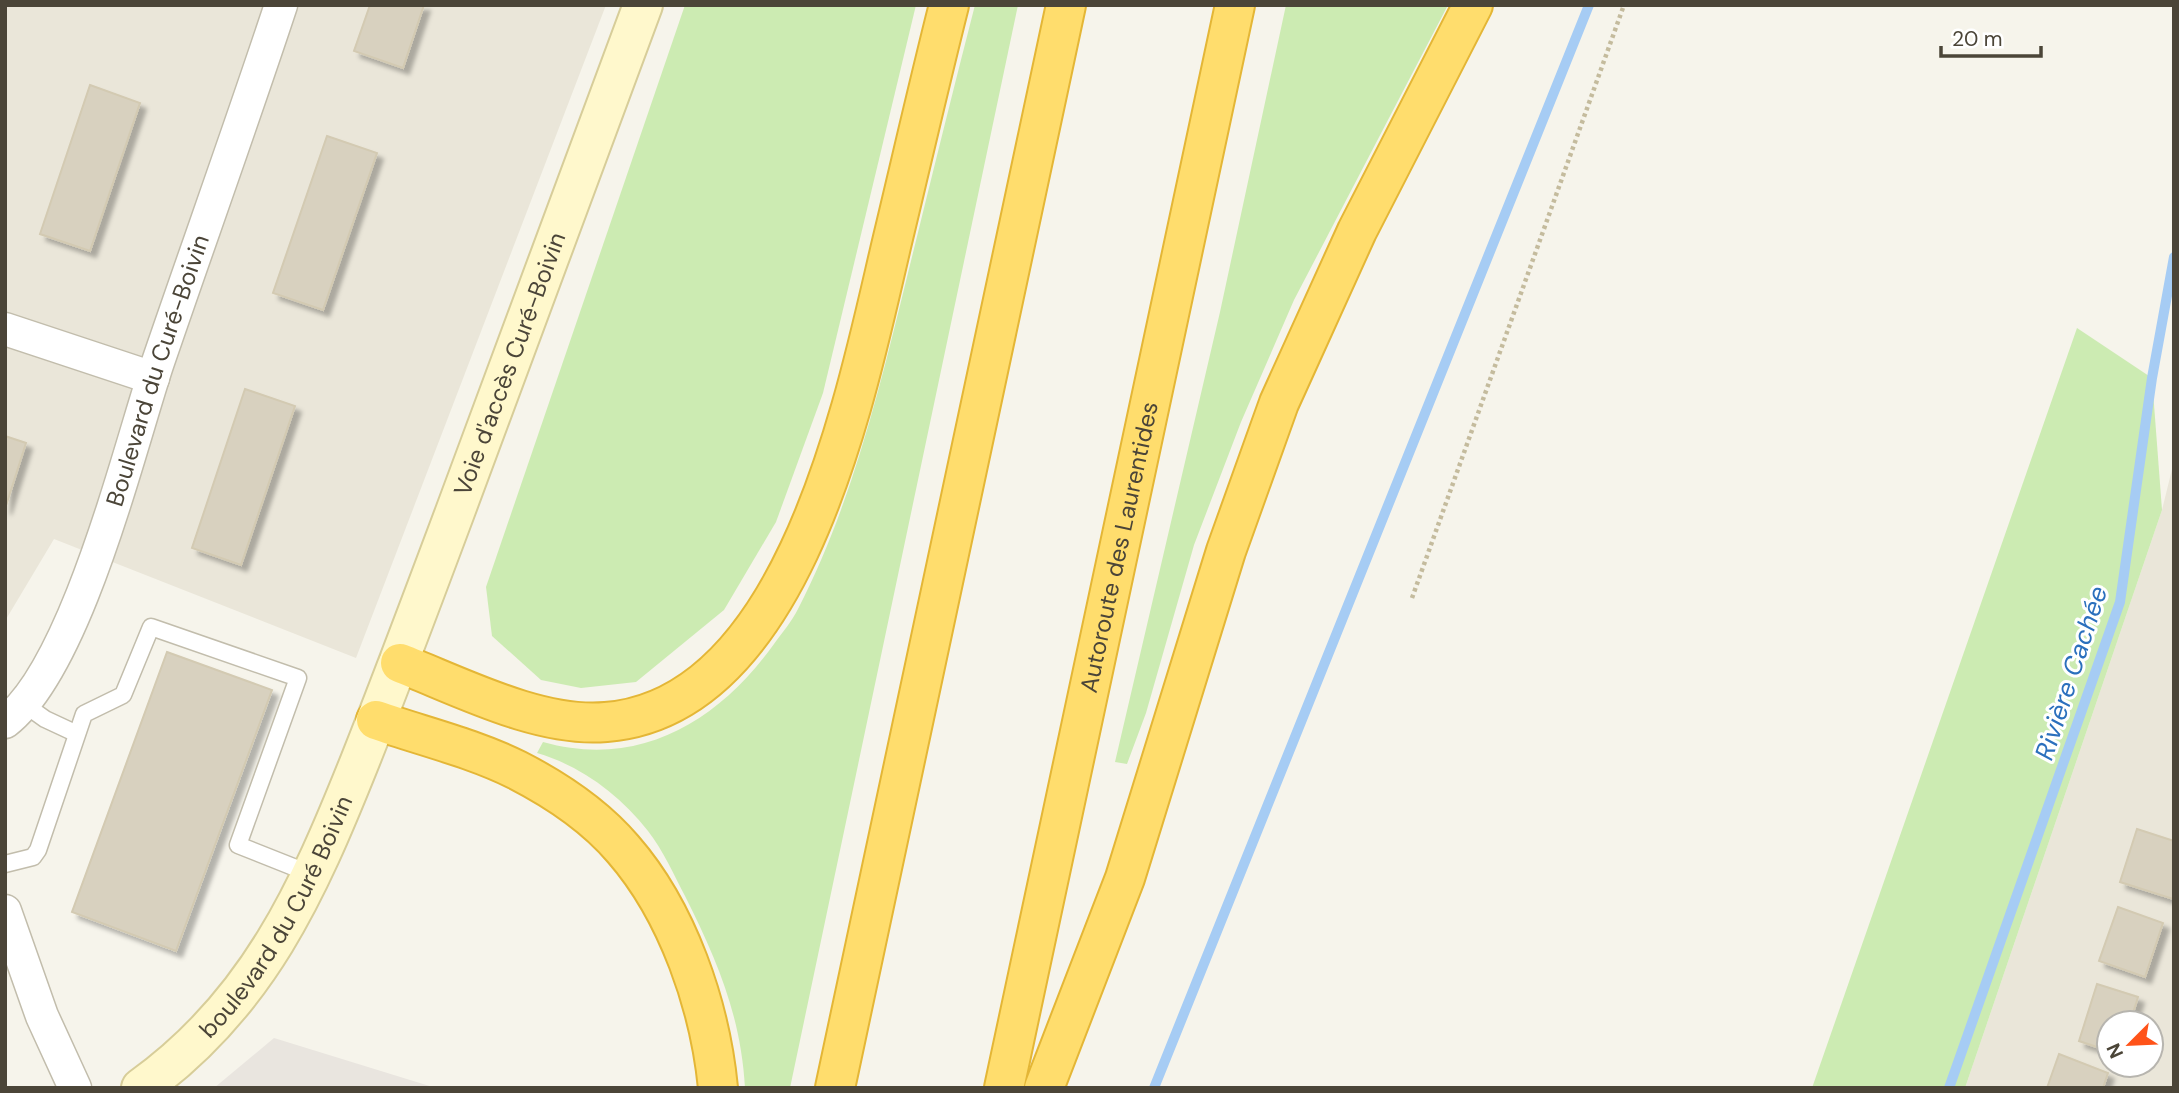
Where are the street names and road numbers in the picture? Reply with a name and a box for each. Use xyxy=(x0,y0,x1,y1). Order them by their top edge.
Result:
street label: Voie d'accès Curé-Boivin xyxy=(446,228,572,500)
street label: Boulevard du Curé-Boivin xyxy=(99,230,216,510)
street label: Autoroute des Laurentides xyxy=(1073,399,1165,695)
street label: boulevard du Curé Boivin xyxy=(192,791,359,1044)

